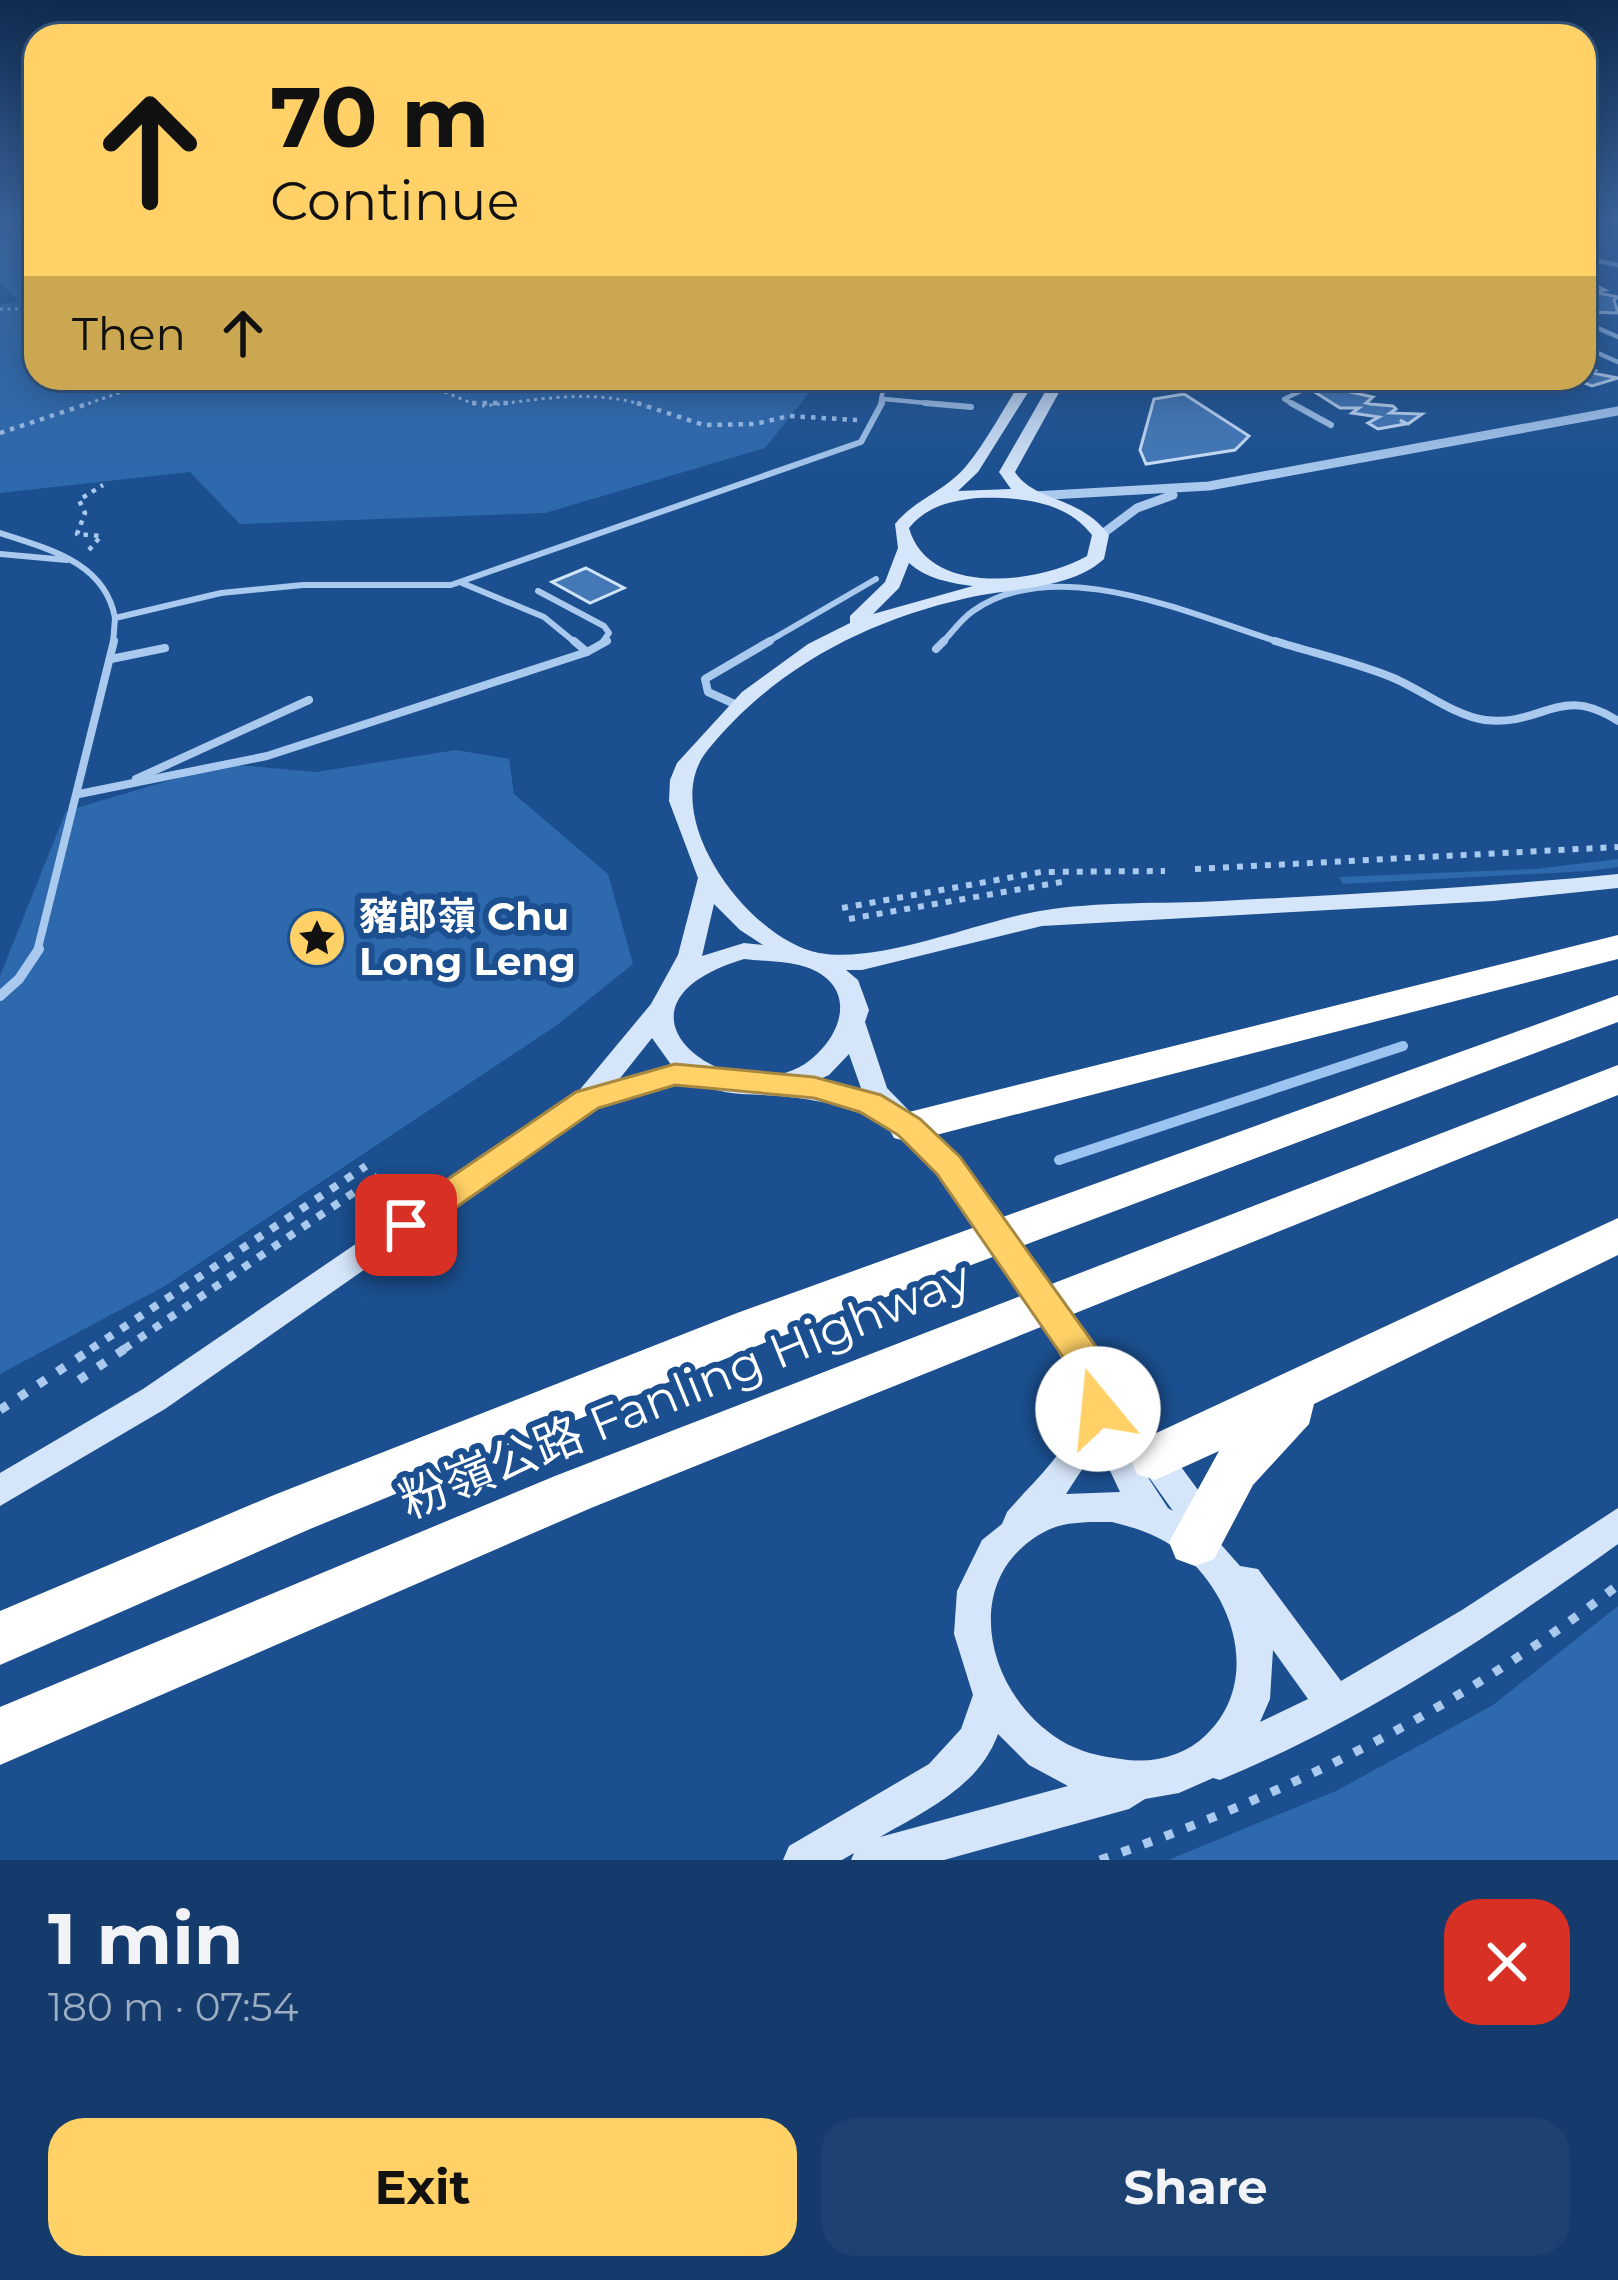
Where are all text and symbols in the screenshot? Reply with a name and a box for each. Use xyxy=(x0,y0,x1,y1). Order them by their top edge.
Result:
text: 70 m xyxy=(270,66,489,168)
icon: ahead xyxy=(72,72,228,228)
text: Continue xyxy=(270,168,519,234)
icon: ahead xyxy=(210,300,276,366)
text: Then xyxy=(72,306,186,361)
place label: 豬郎嶺 Chu Long Leng xyxy=(359,892,576,985)
place icon: 豬郎嶺 Chu Long Leng xyxy=(286,907,348,969)
pin xyxy=(355,1174,457,1276)
icon: arrive xyxy=(373,1192,439,1258)
street label: 粉嶺公路 Fanling Highway xyxy=(391,1248,979,1530)
position arrow xyxy=(1035,1346,1161,1472)
text: 1 min xyxy=(48,1894,244,1982)
button: close xyxy=(1444,1899,1570,2025)
text: 180 m · 07:54 xyxy=(48,1983,298,2031)
button: Exit xyxy=(48,2118,797,2256)
button: Share xyxy=(821,2118,1570,2256)

